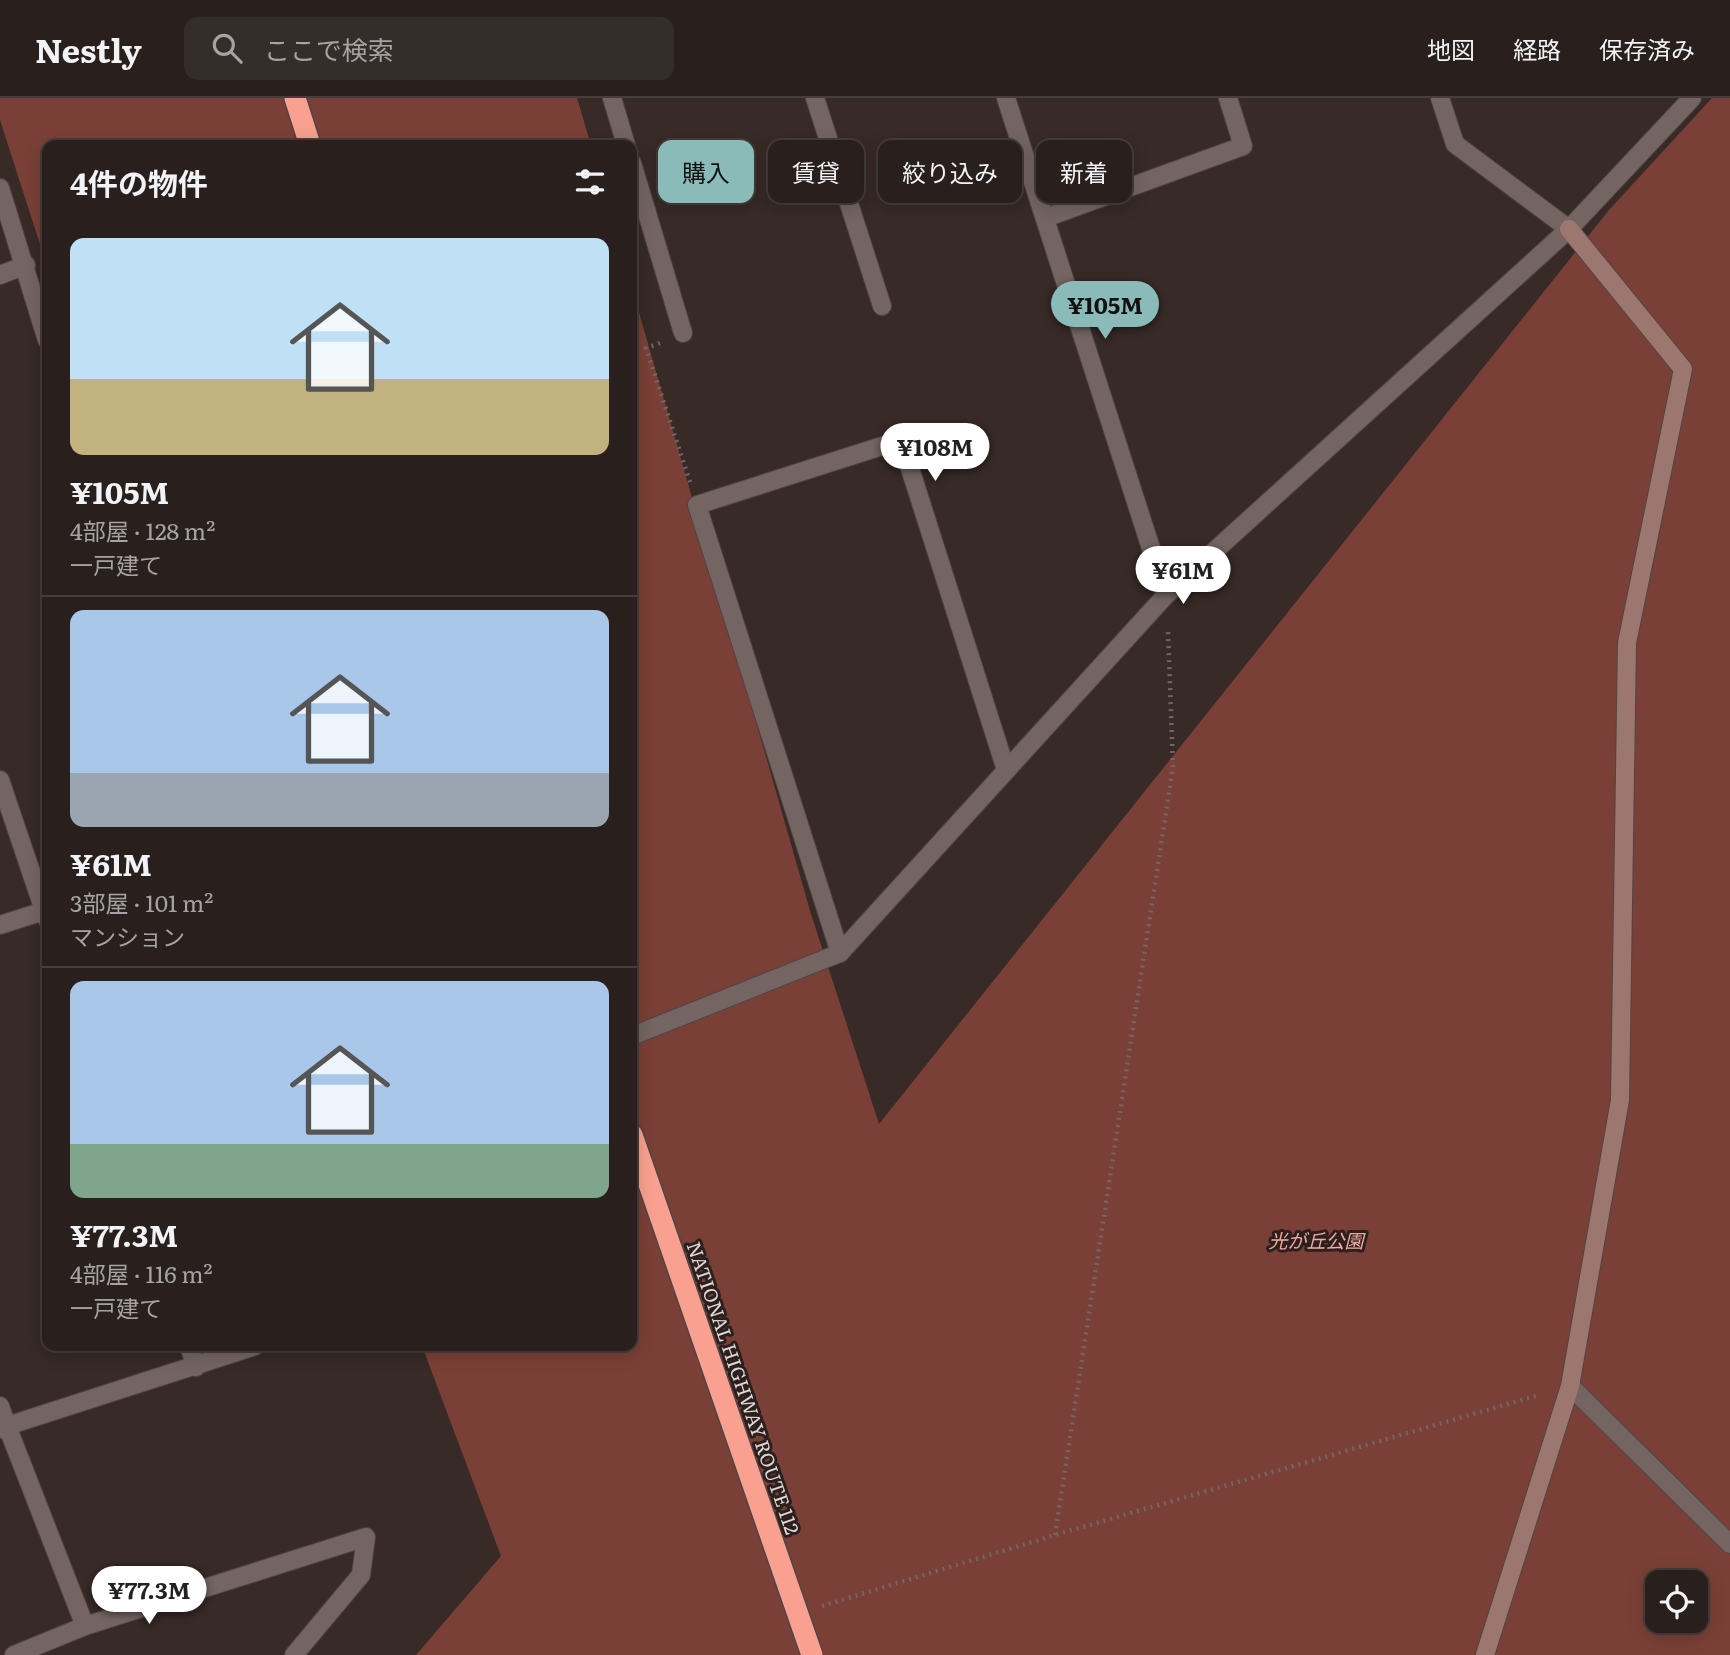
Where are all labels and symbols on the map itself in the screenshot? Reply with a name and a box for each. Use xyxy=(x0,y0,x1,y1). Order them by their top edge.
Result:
pin: ¥105M xyxy=(1056,282,1154,341)
pin: ¥108M xyxy=(886,424,984,483)
pin: ¥61M xyxy=(1142,546,1224,606)
park label: 光が丘公園 xyxy=(1268,1226,1366,1254)
street label: NATIONAL HIGHWAY ROUTE 112 xyxy=(681,1238,807,1538)
pin: ¥77.3M xyxy=(92,1566,206,1626)

